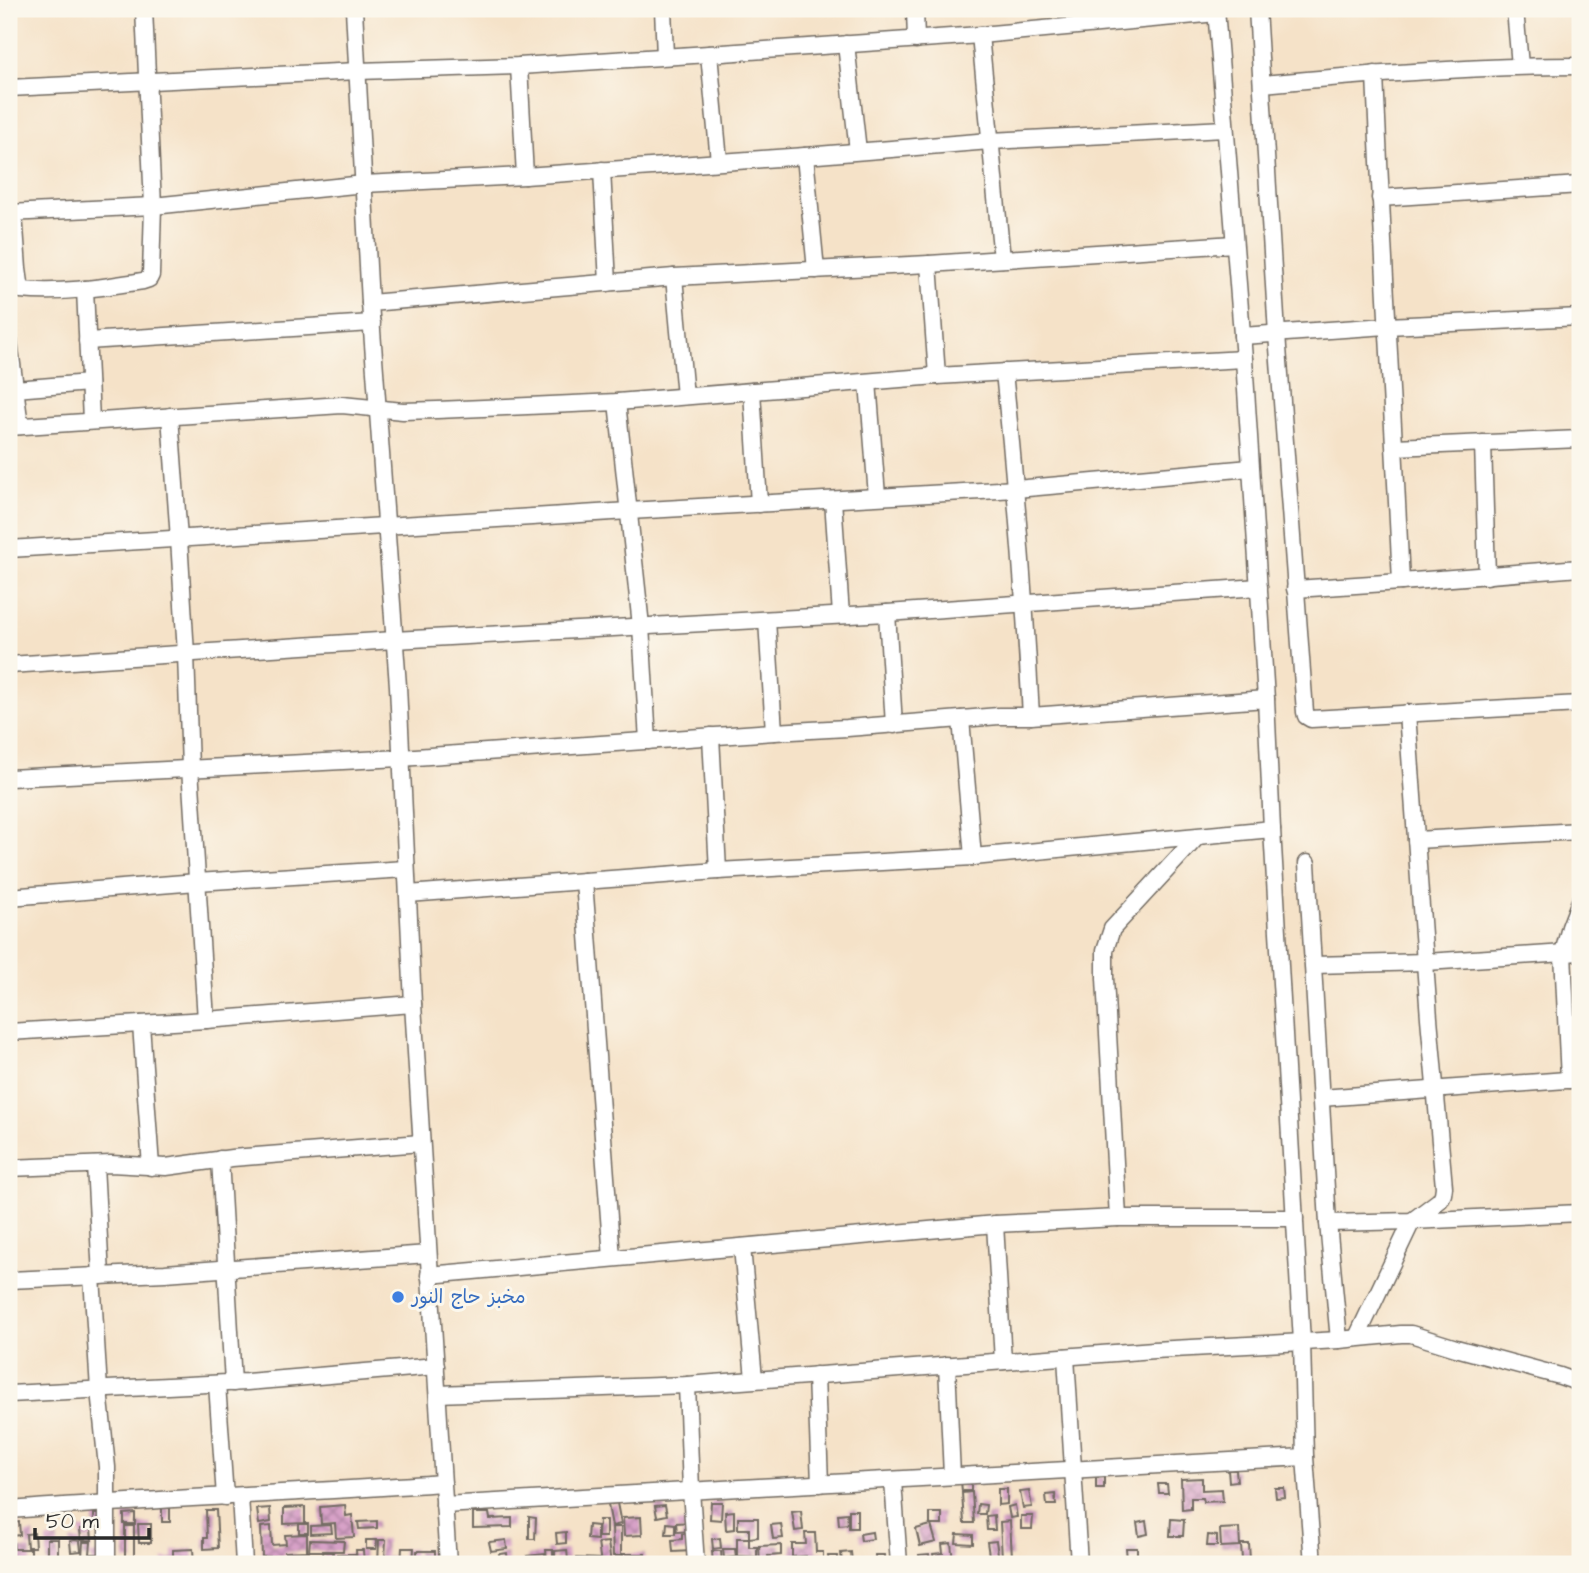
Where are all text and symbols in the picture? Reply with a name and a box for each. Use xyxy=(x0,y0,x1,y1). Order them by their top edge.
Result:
place label: مخبز حاج النور xyxy=(410,1284,526,1311)
marker: مخبز حاج النور xyxy=(390,1289,406,1305)
scale bar xyxy=(35,1496,149,1540)
text: 50 m xyxy=(46,1507,100,1536)

